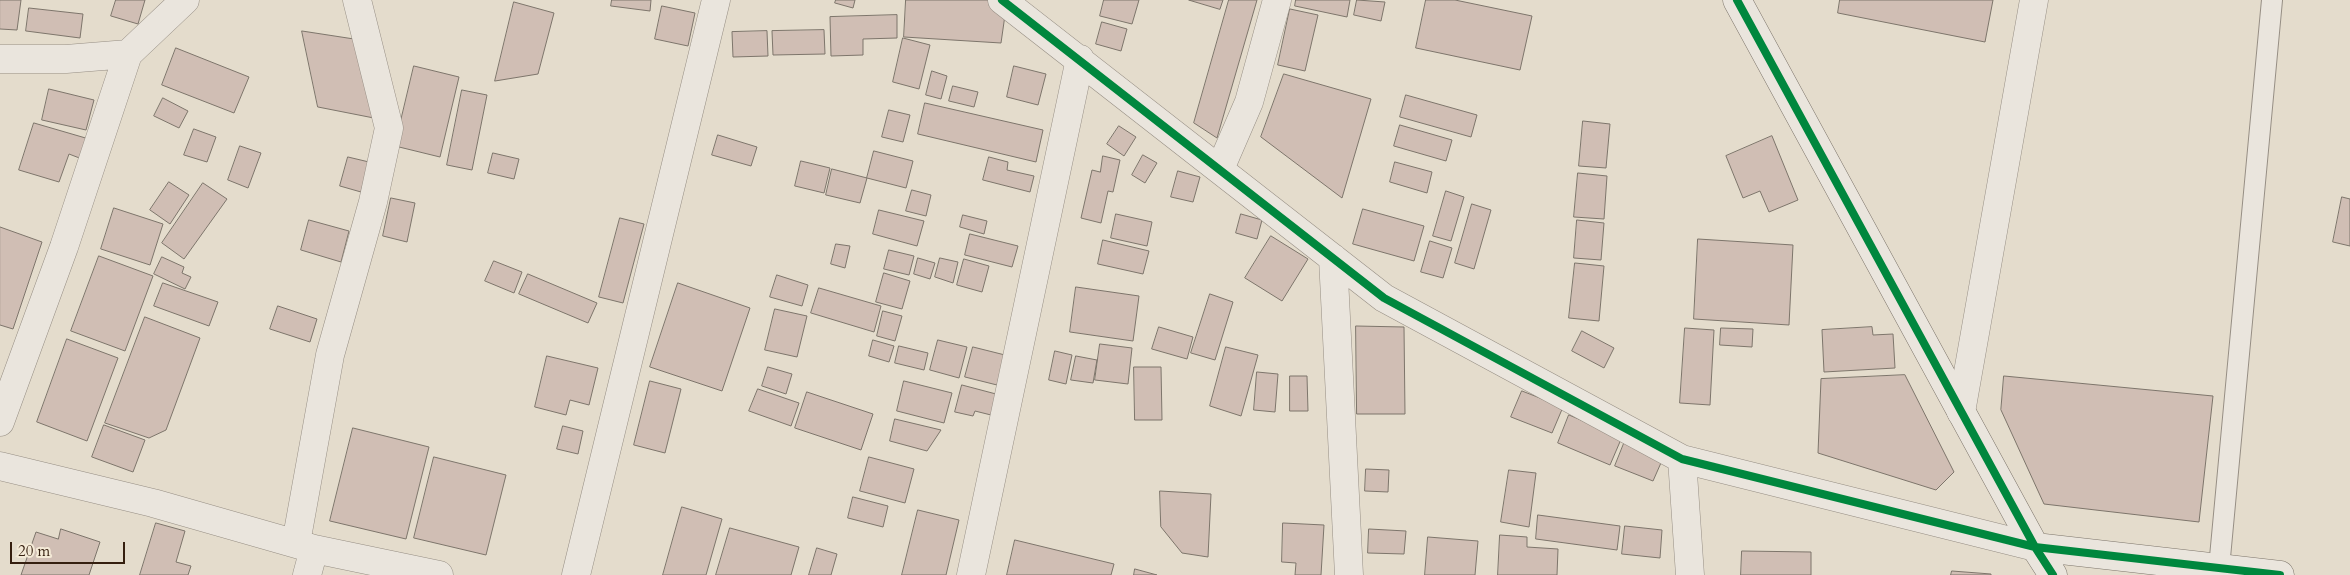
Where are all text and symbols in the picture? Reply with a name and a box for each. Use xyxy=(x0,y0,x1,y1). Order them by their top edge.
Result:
scale bar xyxy=(12,532,128,564)
text: 20 m xyxy=(18,541,50,561)

